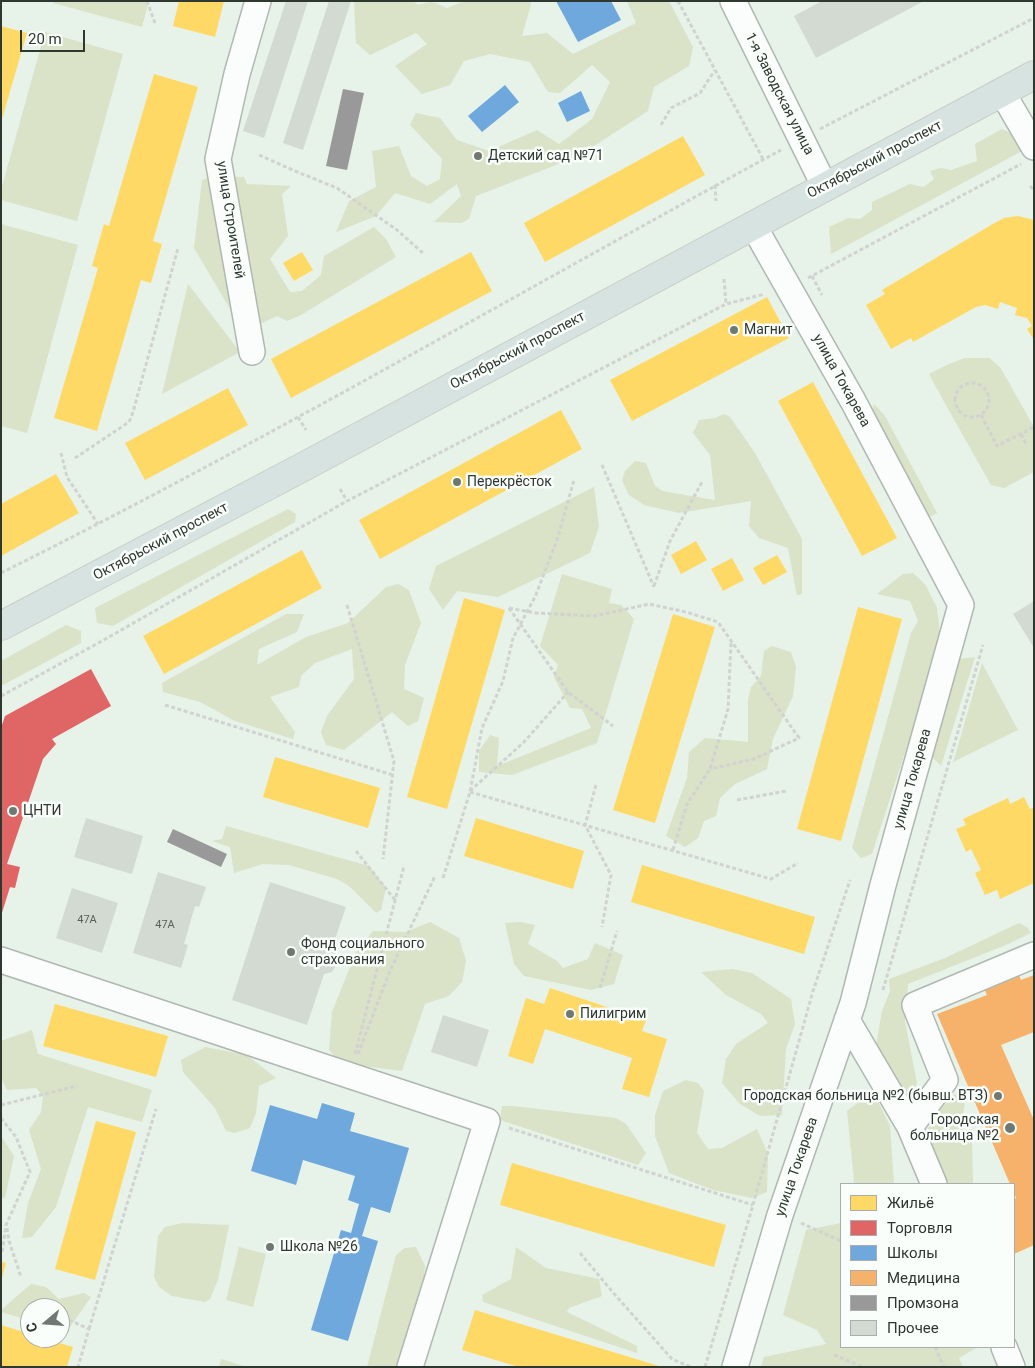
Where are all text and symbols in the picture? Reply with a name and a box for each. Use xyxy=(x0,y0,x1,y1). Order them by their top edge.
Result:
scale bar xyxy=(22,20,88,52)
text: 20 m xyxy=(28,30,62,48)
street label: 1-я Заводская улица xyxy=(741,30,817,158)
street label: Октябрьский проспект xyxy=(805,117,945,203)
place label: Детский сад №71 xyxy=(488,148,604,164)
marker: Детский сад №71 xyxy=(472,150,484,162)
street label: улица Строителей xyxy=(212,160,248,280)
street label: Октябрьский проспект xyxy=(448,308,588,394)
place label: Магнит xyxy=(744,322,793,338)
marker: Магнит xyxy=(728,324,740,336)
street label: улица Токарева xyxy=(809,332,873,430)
place label: Перекрёсток xyxy=(467,474,552,490)
marker: Перекрёсток xyxy=(451,476,463,488)
street label: Октябрьский проспект xyxy=(91,499,231,585)
street label: улица Токарева xyxy=(891,727,935,831)
place label: ЦНТИ xyxy=(23,803,61,819)
marker: ЦНТИ xyxy=(7,805,19,817)
house number: 47А xyxy=(77,913,97,927)
house number: 47А xyxy=(155,918,175,932)
place label: Фонд социального страхования xyxy=(301,936,425,969)
marker: Фонд социального страхования xyxy=(285,946,297,958)
place label: Пилигрим xyxy=(580,1006,646,1022)
marker: Пилигрим xyxy=(564,1008,576,1020)
place label: Городская больница №2 (бывш. ВТЗ) xyxy=(743,1088,988,1104)
marker: Городская больница №2 (бывш. ВТЗ) xyxy=(992,1090,1004,1102)
place label: Городская больница №2 xyxy=(910,1112,999,1144)
street label: улица Токарева xyxy=(772,1115,822,1219)
marker: Городская больница №2 xyxy=(1003,1121,1017,1135)
legend xyxy=(840,1183,1015,1348)
text: Жильё xyxy=(887,1194,934,1212)
text: Торговля xyxy=(887,1219,952,1237)
place label: Школа №26 xyxy=(280,1239,358,1255)
marker: Школа №26 xyxy=(264,1241,276,1253)
text: Школы xyxy=(887,1244,938,1262)
text: Медицина xyxy=(887,1269,960,1287)
text: Промзона xyxy=(887,1294,959,1312)
north arrow xyxy=(20,1298,70,1348)
text: Прочее xyxy=(887,1319,939,1337)
text: С xyxy=(23,1321,41,1334)

